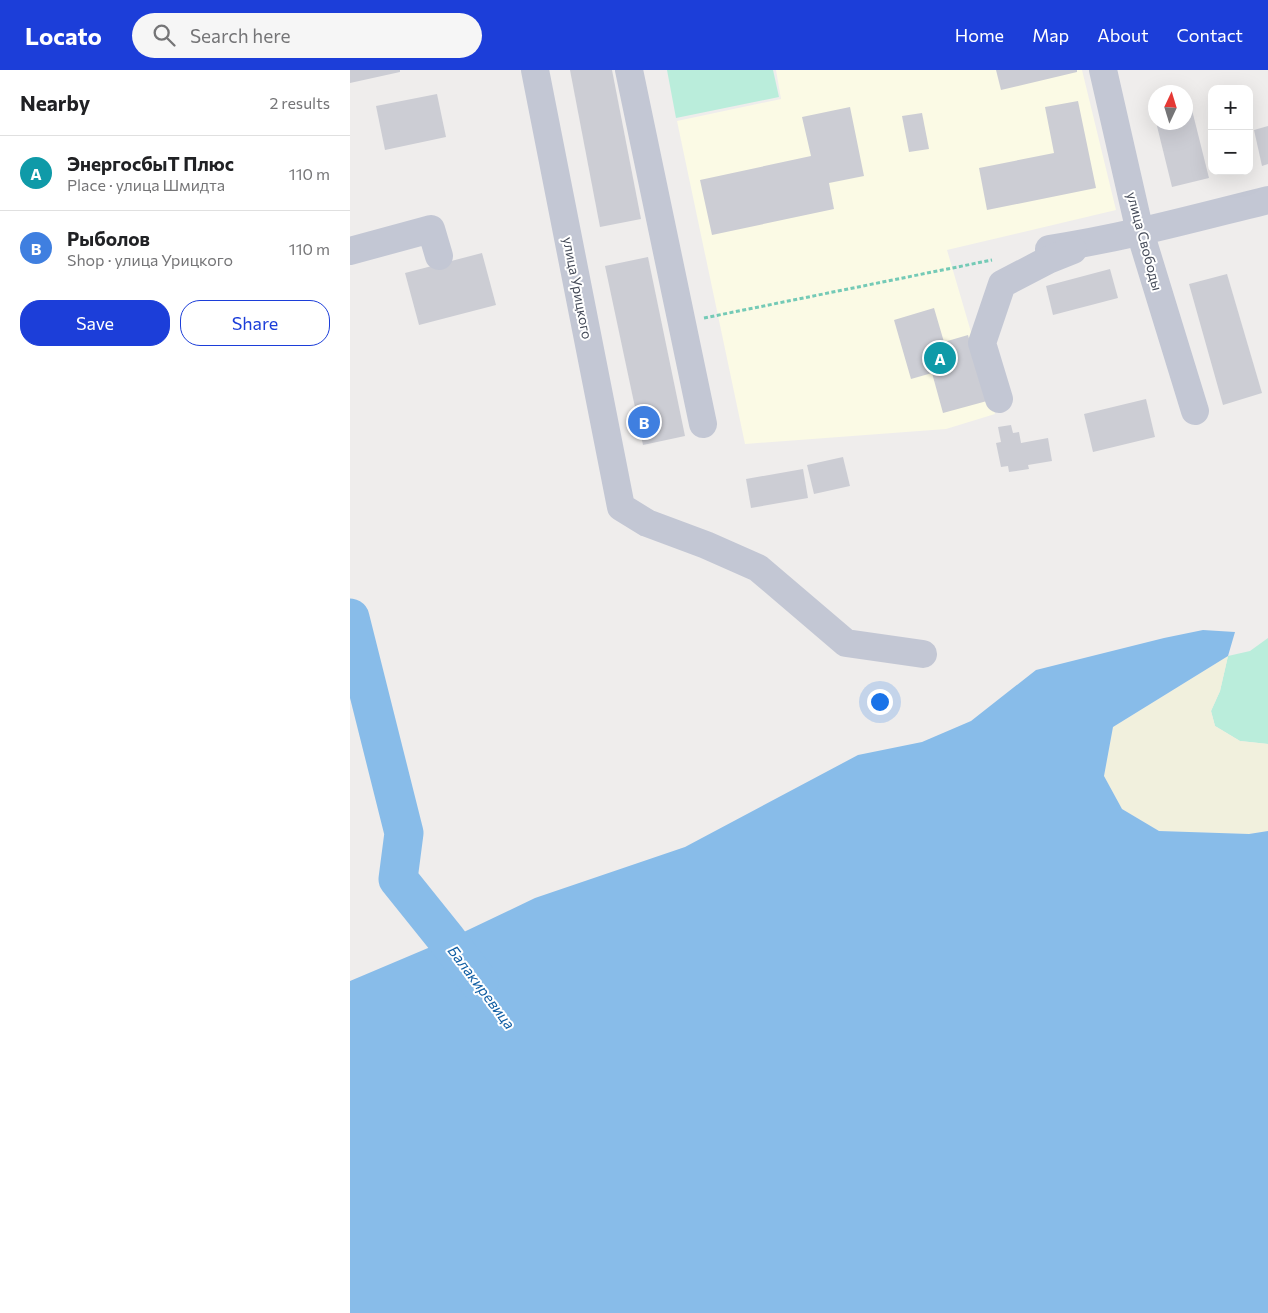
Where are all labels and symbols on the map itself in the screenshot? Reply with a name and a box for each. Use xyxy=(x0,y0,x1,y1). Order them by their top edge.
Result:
north arrow xyxy=(1148,85,1193,130)
street label: улица Свободы xyxy=(1124,190,1166,292)
street label: улица Урицкого xyxy=(560,235,596,341)
pin: A xyxy=(924,339,956,377)
pin: B xyxy=(628,403,660,441)
your location xyxy=(867,689,893,715)
water label: Балакиревица xyxy=(445,942,519,1033)

